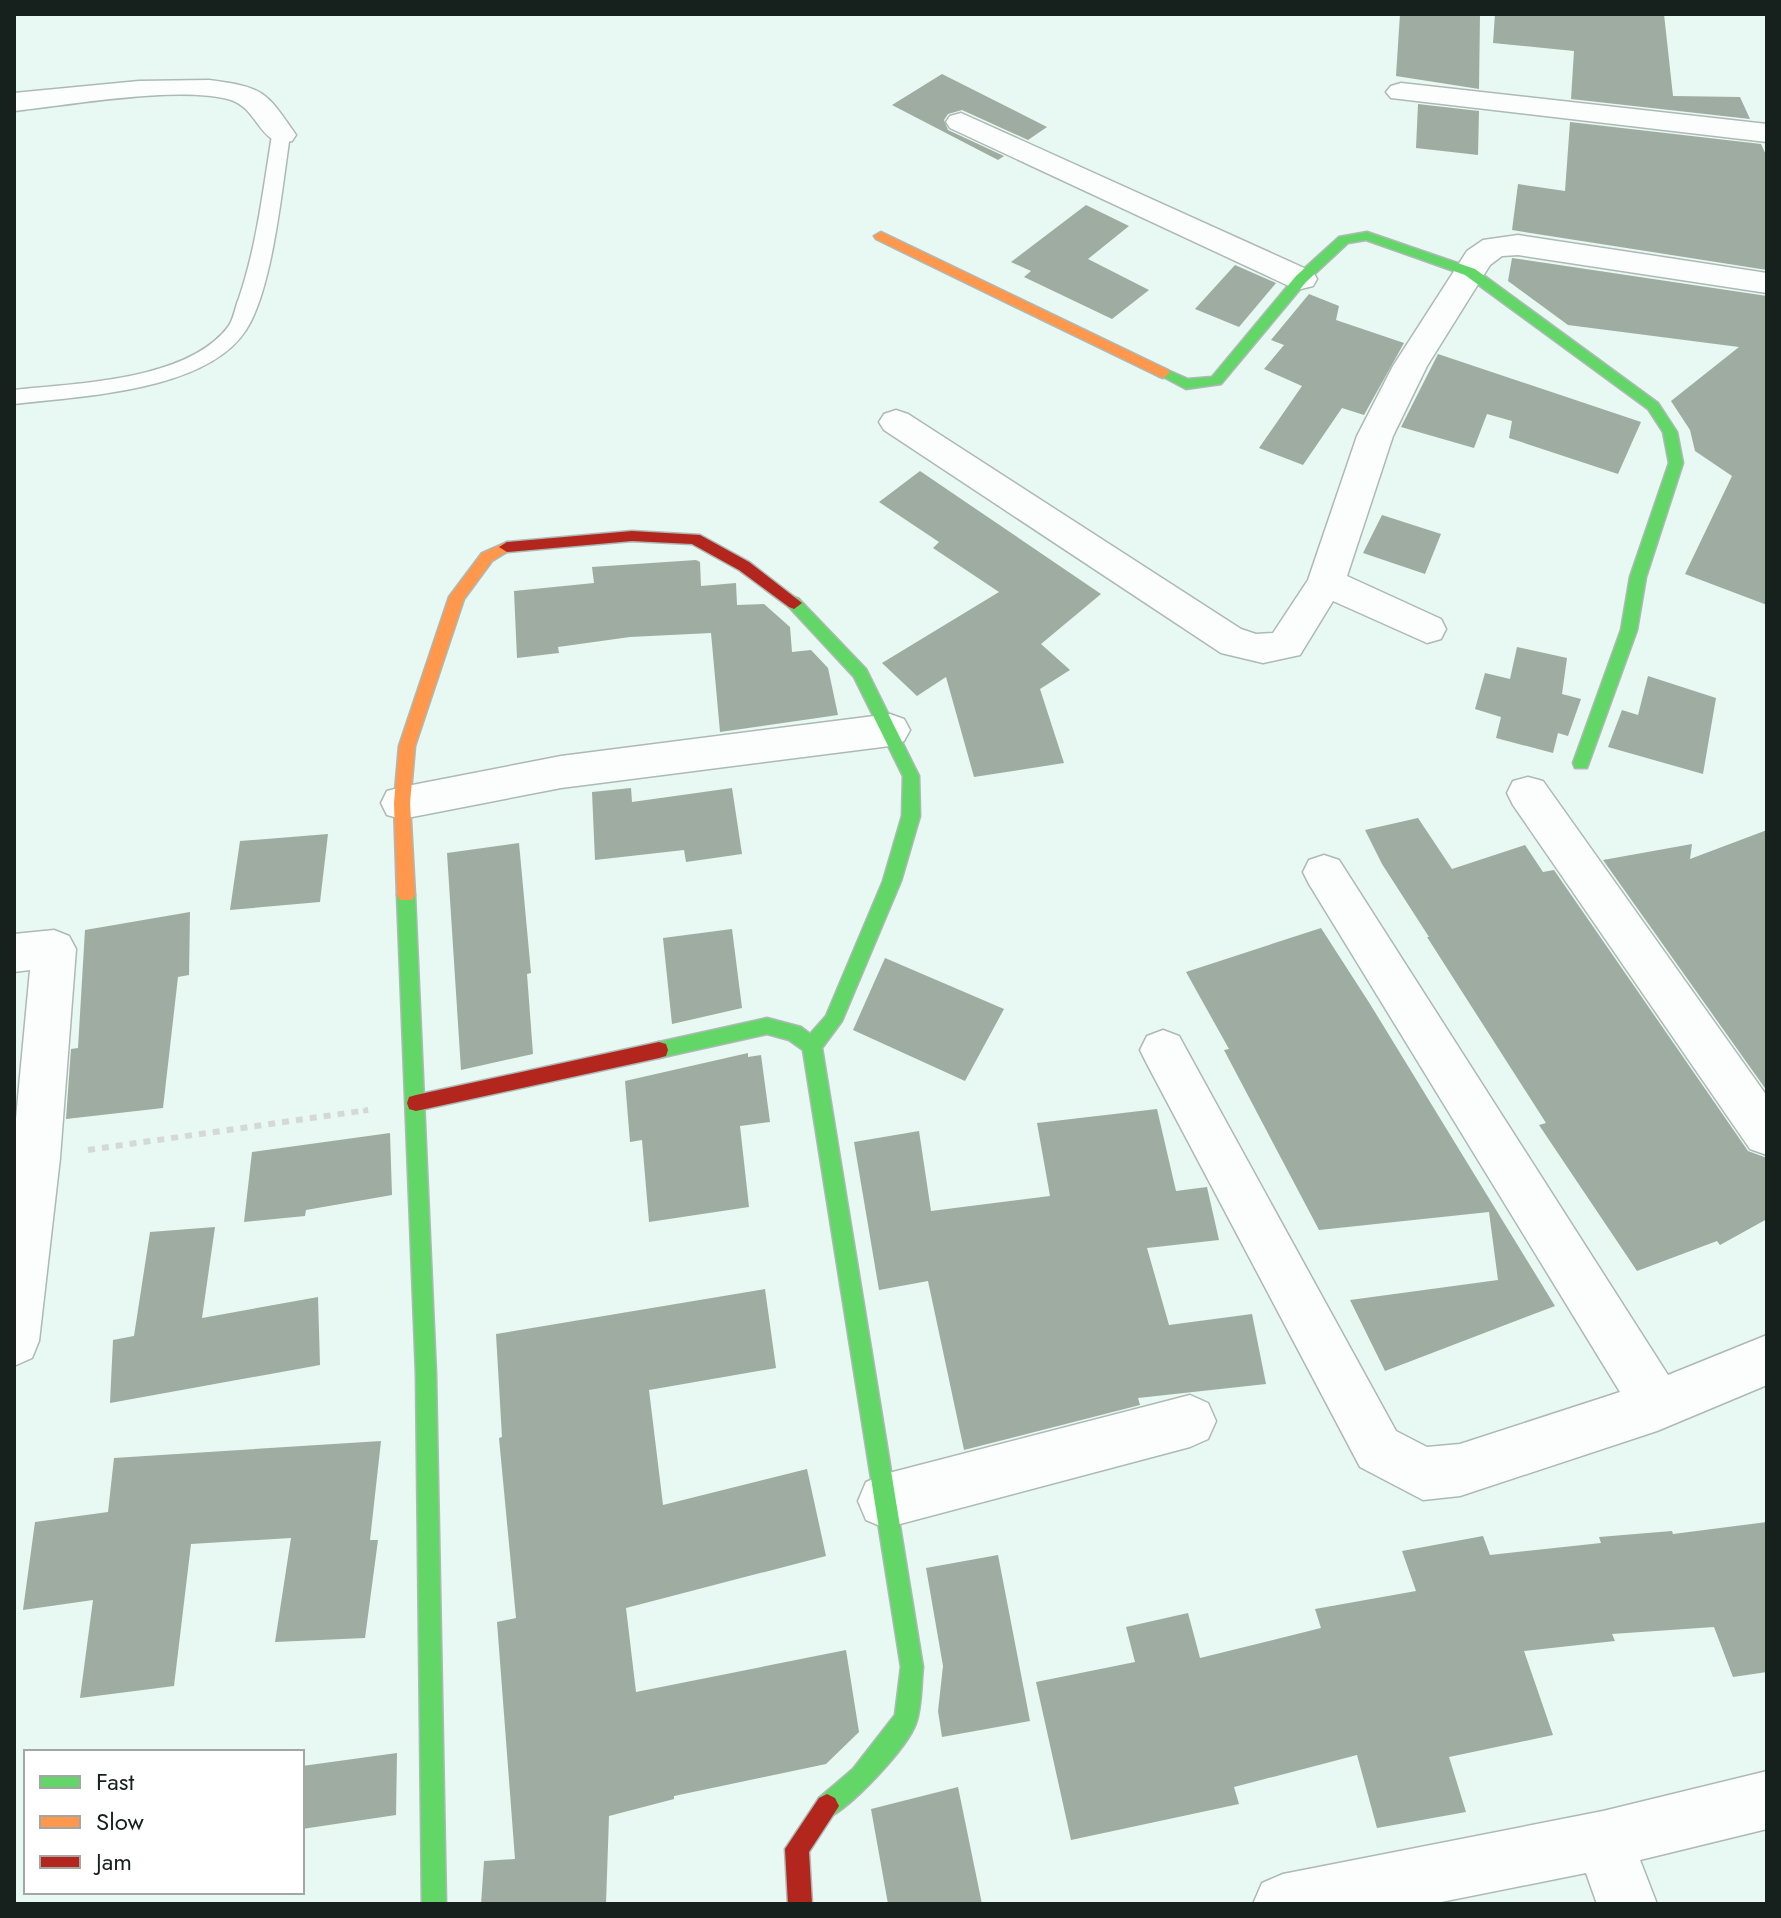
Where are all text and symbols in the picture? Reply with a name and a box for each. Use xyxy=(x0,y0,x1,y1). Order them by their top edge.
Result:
legend xyxy=(24,1750,304,1894)
text: Fast xyxy=(96,1764,134,1799)
text: Slow xyxy=(96,1804,144,1839)
text: Jam xyxy=(93,1844,132,1879)

